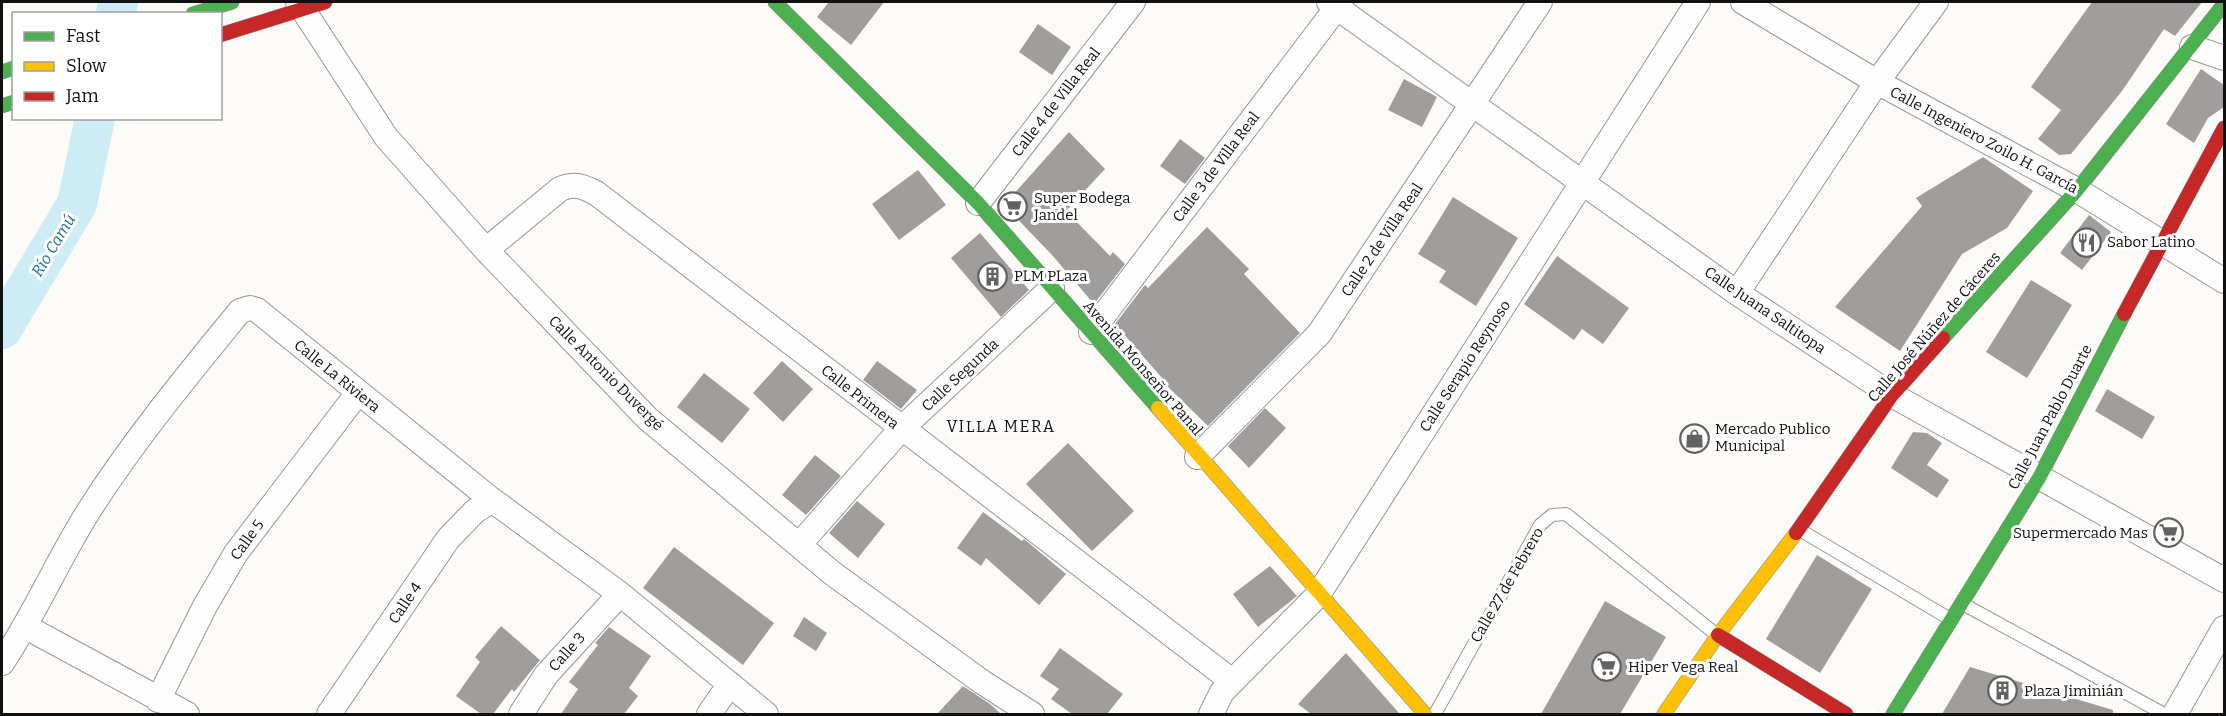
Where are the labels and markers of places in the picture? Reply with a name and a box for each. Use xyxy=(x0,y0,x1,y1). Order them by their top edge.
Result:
place label: Super Bodega Jandel xyxy=(1033,189,1130,224)
supermarket icon: Super Bodega Jandel xyxy=(997,191,1029,223)
restaurant icon: Sabor Latino xyxy=(2070,226,2102,258)
place label: Sabor Latino xyxy=(2107,233,2195,251)
building icon: PLM PLaza xyxy=(977,260,1009,292)
place label: PLM PLaza xyxy=(1014,267,1088,285)
place label: Mercado Publico Municipal xyxy=(1715,420,1830,455)
shop icon: Mercado Publico Municipal xyxy=(1678,422,1710,454)
supermarket icon: Supermercado Mas xyxy=(2153,517,2185,549)
place label: Supermercado Mas xyxy=(2013,524,2148,542)
supermarket icon: Hiper Vega Real xyxy=(1591,651,1623,683)
place label: Hiper Vega Real xyxy=(1628,658,1738,676)
building icon: Plaza Jiminián xyxy=(1987,675,2019,707)
place label: Plaza Jiminián xyxy=(2024,682,2124,700)

